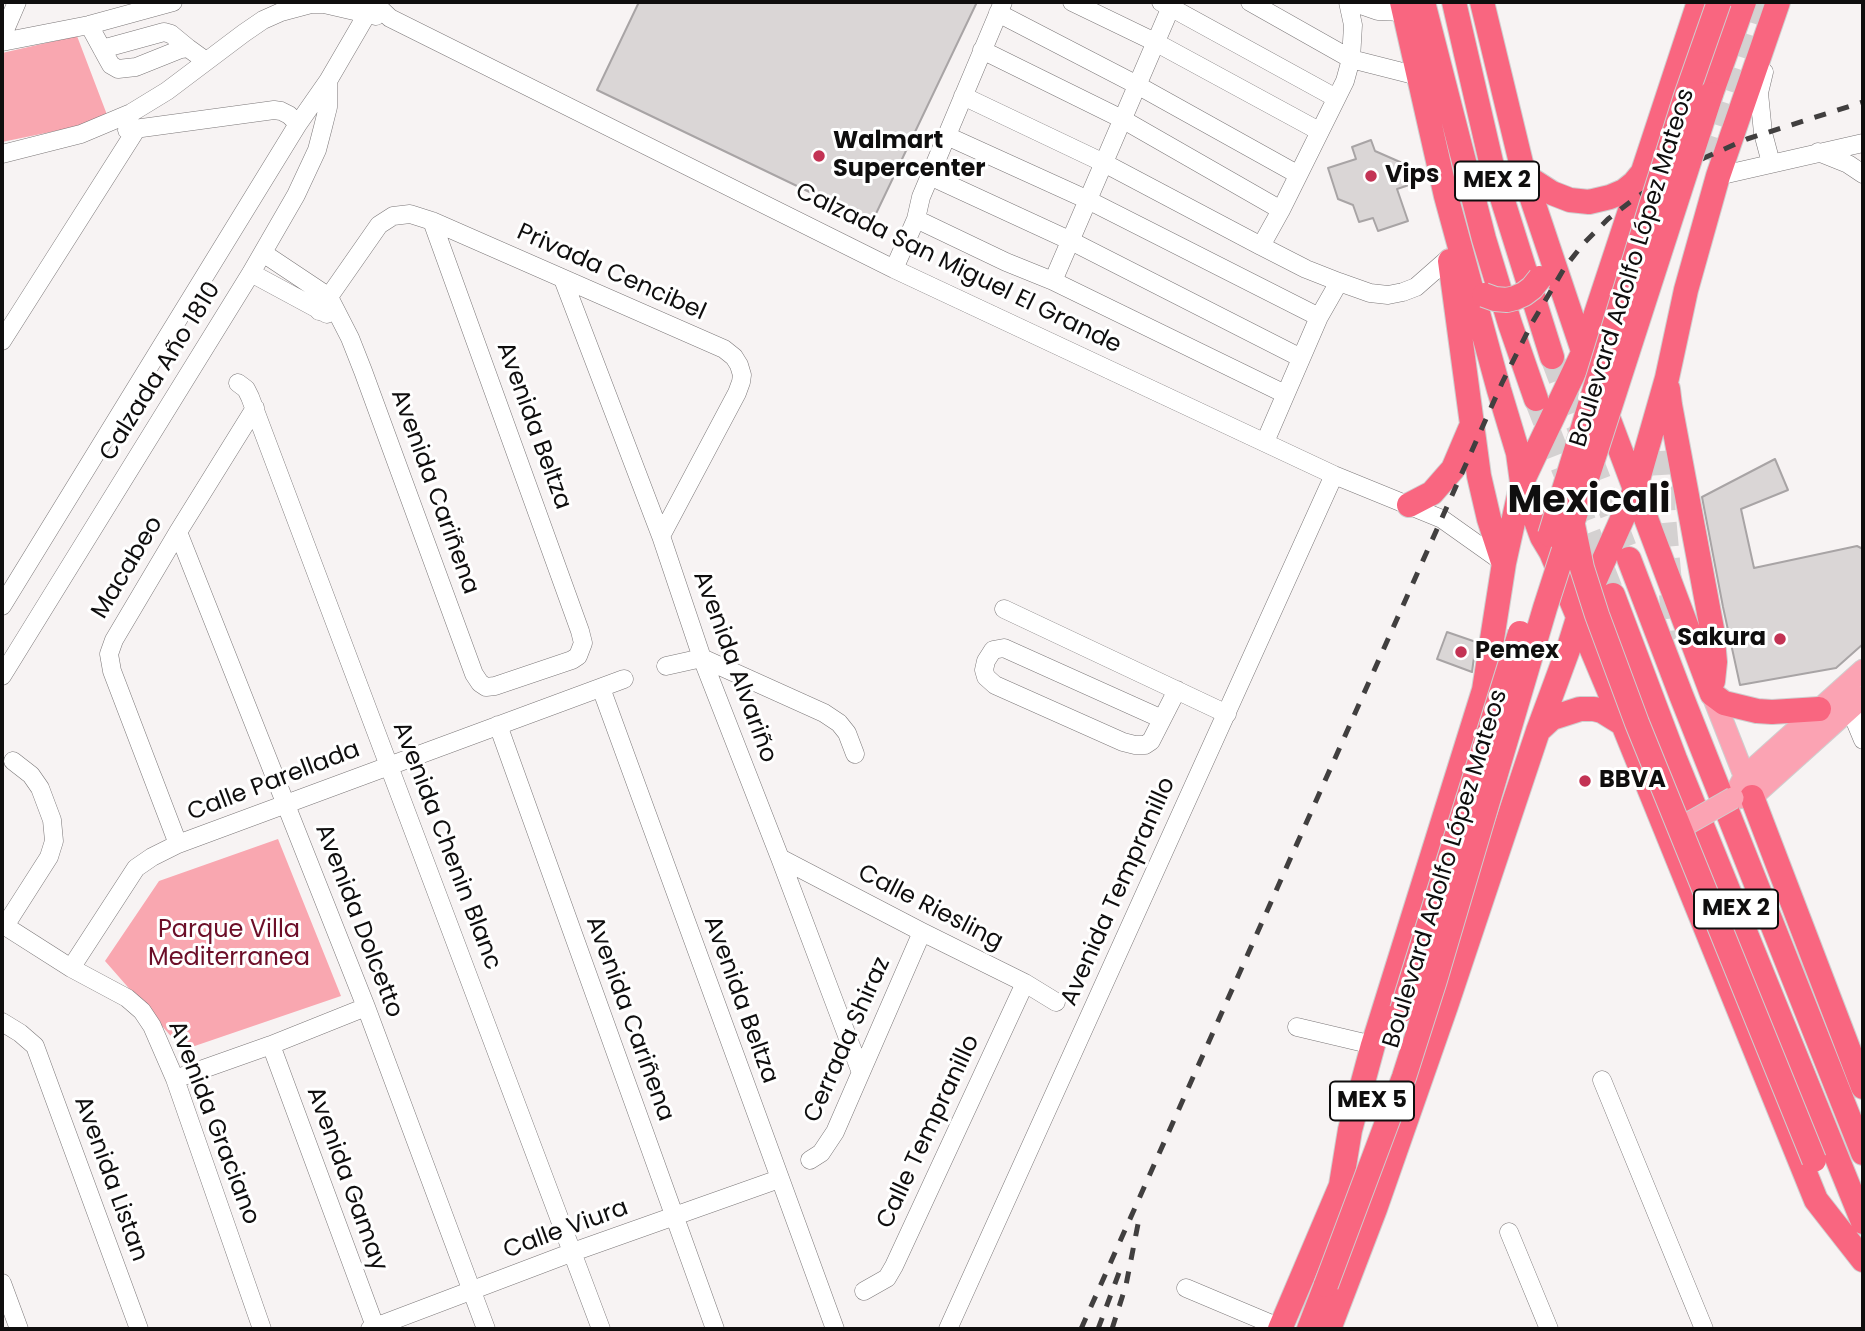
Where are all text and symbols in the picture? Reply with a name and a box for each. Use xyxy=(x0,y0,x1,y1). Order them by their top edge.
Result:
street label: Boulevard Adolfo López Mateos xyxy=(1565,85,1701,451)
place label: Walmart Supercenter xyxy=(833,128,986,184)
marker: Walmart Supercenter xyxy=(811,148,827,164)
place label: Vips xyxy=(1385,162,1439,190)
road number: MEX 2 xyxy=(1455,162,1539,200)
marker: Vips xyxy=(1363,168,1379,184)
street label: Calzada San Miguel El Grande xyxy=(790,177,1126,361)
street label: Privada Cencibel xyxy=(512,218,710,328)
street label: Calzada Año 1810 xyxy=(94,277,228,467)
street label: Avenida Beltza xyxy=(489,338,577,514)
street label: Avenida Cariñena xyxy=(384,386,484,598)
district label: Mexicali xyxy=(1507,479,1671,525)
street label: Macabeo xyxy=(86,512,170,624)
street label: Avenida Alvariño xyxy=(686,567,782,767)
place label: Sakura xyxy=(1677,625,1766,653)
marker: Sakura xyxy=(1772,631,1788,647)
place label: Pemex xyxy=(1475,638,1559,666)
marker: Pemex xyxy=(1453,644,1469,660)
street label: Boulevard Adolfo López Mateos xyxy=(1378,686,1514,1052)
street label: Avenida Chenin Blanc xyxy=(385,718,507,974)
street label: Calle Parellada xyxy=(184,736,364,828)
place label: BBVA xyxy=(1599,767,1666,795)
street label: Avenida Tempranillo xyxy=(1056,773,1182,1011)
marker: BBVA xyxy=(1577,773,1593,789)
street label: Avenida Dolcetto xyxy=(308,820,408,1022)
street label: Calle Riesling xyxy=(853,859,1007,957)
road number: MEX 2 xyxy=(1694,890,1778,928)
street label: Avenida Beltza xyxy=(696,912,784,1088)
street label: Avenida Cariñena xyxy=(579,913,679,1125)
park label: Parque Villa Mediterranea xyxy=(148,917,310,973)
street label: Cerrada Shiraz xyxy=(799,953,897,1127)
street label: Avenida Graciano xyxy=(161,1017,265,1229)
street label: Calle Tempranillo xyxy=(872,1031,986,1233)
road number: MEX 5 xyxy=(1330,1082,1414,1120)
street label: Avenida Gamay xyxy=(299,1083,393,1275)
street label: Avenida Listan xyxy=(67,1092,153,1266)
street label: Calle Viura xyxy=(500,1194,632,1266)

